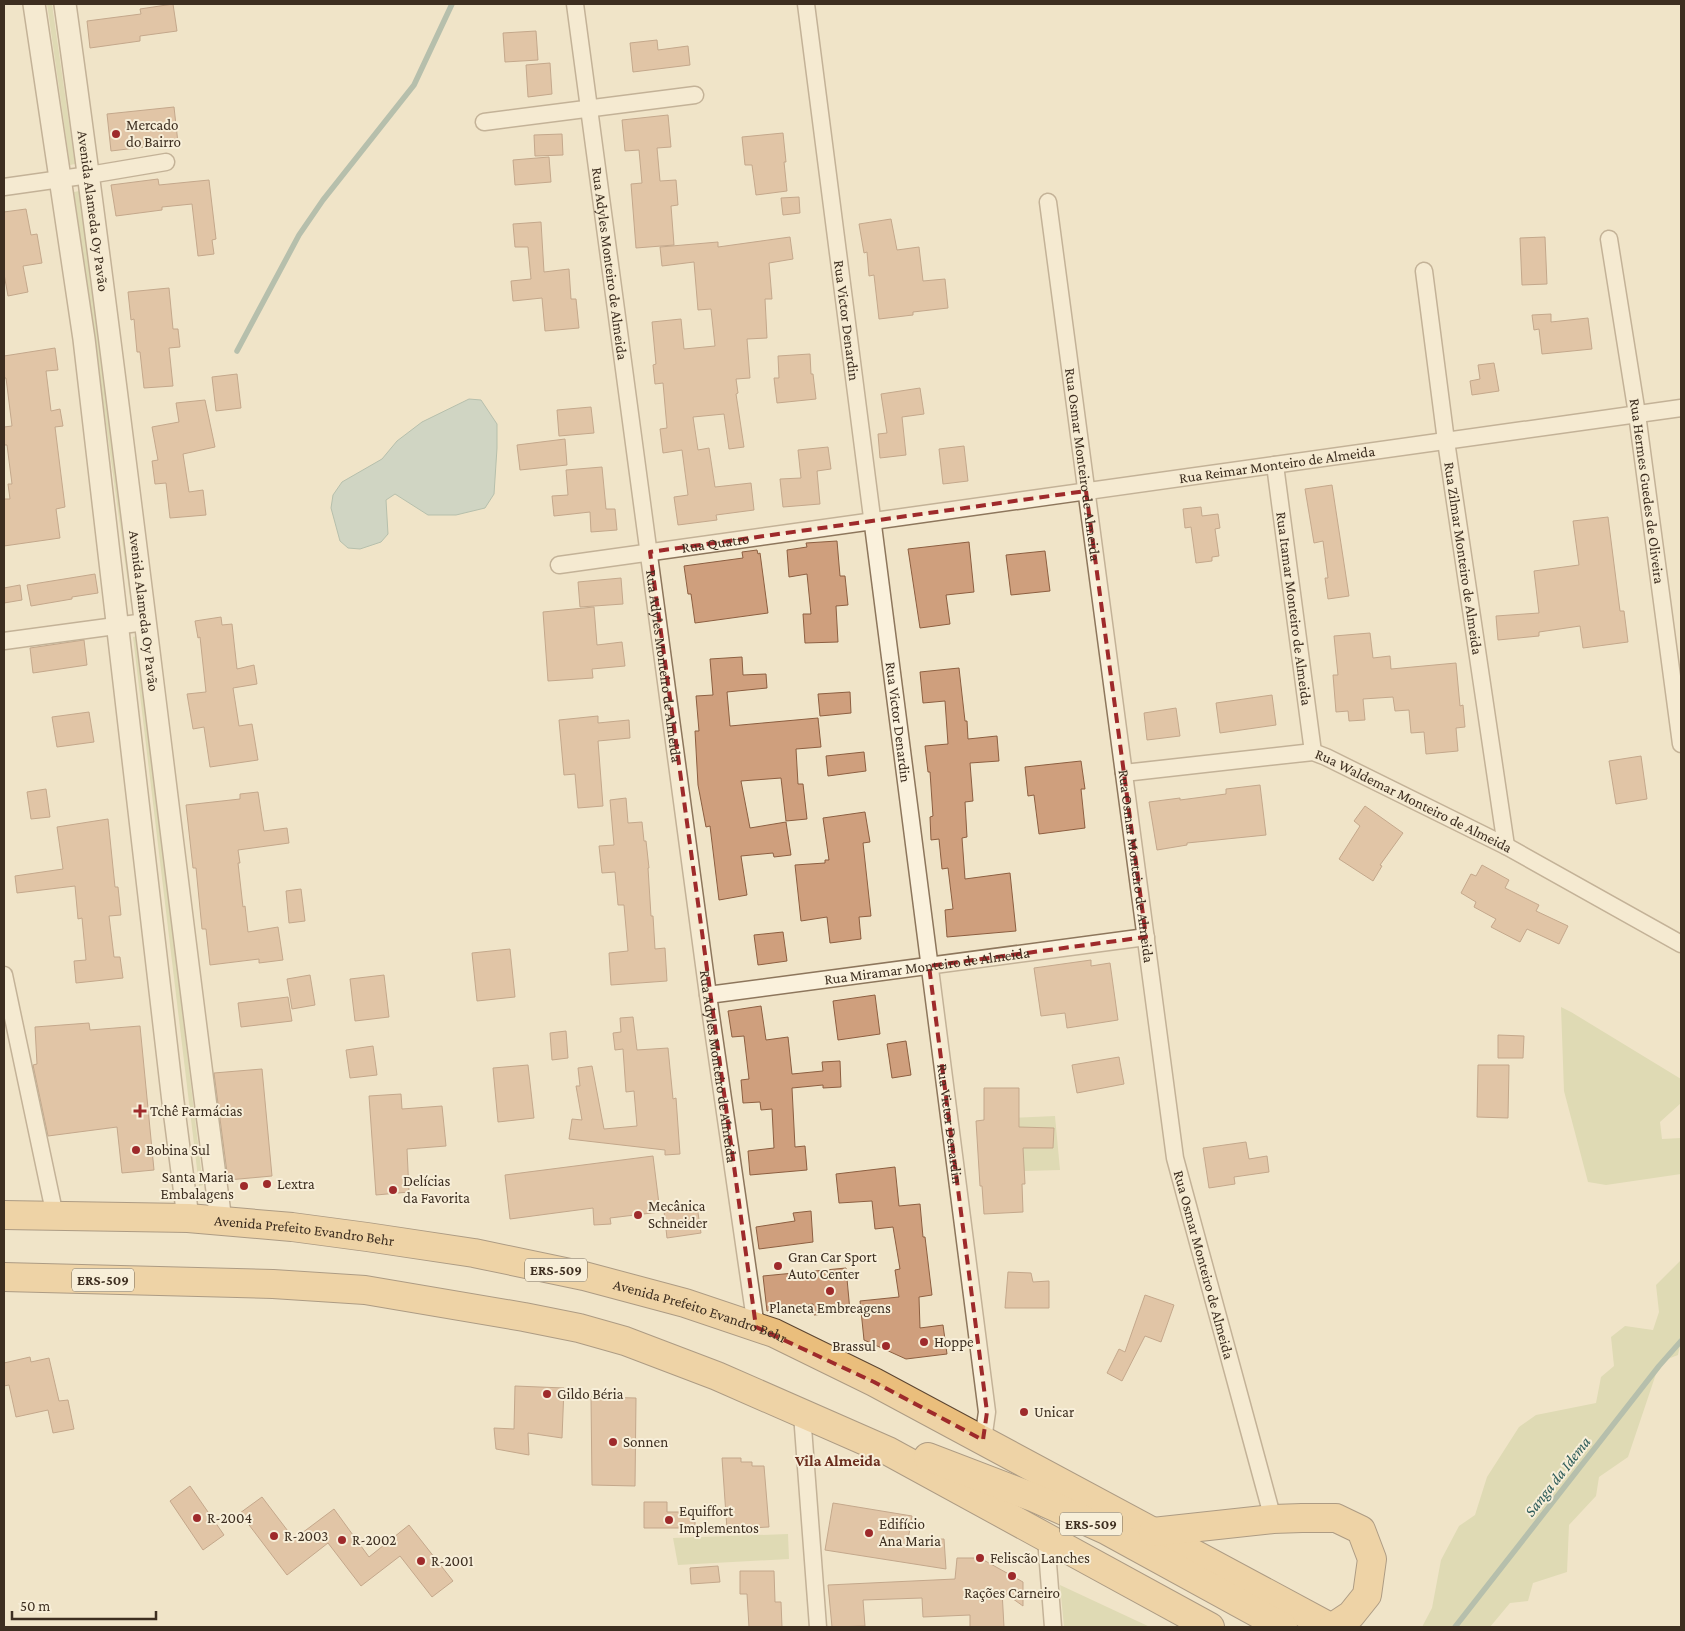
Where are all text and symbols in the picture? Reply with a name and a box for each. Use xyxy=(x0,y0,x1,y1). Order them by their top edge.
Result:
place label: Mercado do Bairro xyxy=(126,117,181,150)
marker: Mercado do Bairro xyxy=(110,128,122,140)
street label: Avenida Alameda Oy Pavão xyxy=(75,130,112,293)
street label: Rua Adyles Monteiro de Almeida xyxy=(589,166,631,361)
street label: Rua Victor Denardin xyxy=(831,259,862,382)
street label: Rua Osmar Monteiro de Almeida xyxy=(1062,367,1104,562)
street label: Rua Hermes Guedes de Oliveira xyxy=(1627,397,1668,585)
street label: Rua Reimar Monteiro de Almeida xyxy=(1178,443,1376,486)
street label: Rua Zilmar Monteiro de Almeida xyxy=(1441,461,1486,656)
street label: Rua Itamar Monteiro de Almeida xyxy=(1273,511,1315,707)
street label: Avenida Alameda Oy Pavão xyxy=(126,529,162,692)
street label: Rua Quatro xyxy=(681,530,750,556)
street label: Rua Adyles Monteiro de Almeida xyxy=(643,569,685,764)
street label: Rua Victor Denardin xyxy=(883,661,914,783)
street label: Rua Waldemar Monteiro de Almeida xyxy=(1313,746,1515,856)
street label: Rua Osmar Monteiro de Almeida xyxy=(1115,769,1157,964)
street label: Rua Miramar Monteiro de Almeida xyxy=(823,944,1031,988)
street label: Rua Adyles Monteiro de Almeida xyxy=(697,969,740,1164)
street label: Rua Victor Denardin xyxy=(934,1063,966,1185)
place label: Tchê Farmácias xyxy=(150,1103,243,1119)
marker: Tchê Farmácias xyxy=(134,1105,146,1117)
place label: Bobina Sul xyxy=(146,1142,210,1158)
marker: Bobina Sul xyxy=(130,1144,142,1156)
place label: Santa Maria Embalagens xyxy=(161,1169,234,1203)
street label: Rua Osmar Monteiro de Almeida xyxy=(1171,1169,1237,1361)
place label: Delícias da Favorita xyxy=(403,1173,470,1206)
place label: Lextra xyxy=(277,1176,315,1192)
marker: Lextra xyxy=(261,1178,273,1190)
marker: Santa Maria Embalagens xyxy=(238,1180,250,1192)
marker: Delícias da Favorita xyxy=(387,1184,399,1196)
place label: Mecânica Schneider xyxy=(648,1198,708,1231)
marker: Mecânica Schneider xyxy=(632,1209,644,1221)
street label: Avenida Prefeito Evandro Behr xyxy=(213,1212,396,1249)
place label: Gran Car Sport Auto Center xyxy=(788,1249,878,1282)
road number: ERS-509 xyxy=(525,1258,587,1282)
marker: Gran Car Sport Auto Center xyxy=(772,1260,784,1272)
road number: ERS-509 xyxy=(72,1268,134,1292)
street label: Avenida Prefeito Evandro Behr xyxy=(612,1276,790,1346)
marker: Planeta Embreagens xyxy=(824,1285,836,1297)
place label: Planeta Embreagens xyxy=(769,1300,891,1317)
place label: Hoppe xyxy=(934,1334,974,1351)
marker: Hoppe xyxy=(918,1336,930,1348)
place label: Brassul xyxy=(832,1338,876,1354)
marker: Brassul xyxy=(880,1340,892,1352)
place label: Gildo Béria xyxy=(557,1386,624,1402)
marker: Gildo Béria xyxy=(541,1388,553,1400)
place label: Unicar xyxy=(1034,1404,1075,1420)
marker: Unicar xyxy=(1018,1406,1030,1418)
water label: Sanga da Idema xyxy=(1521,1433,1595,1520)
place label: Sonnen xyxy=(623,1434,668,1450)
marker: Sonnen xyxy=(607,1436,619,1448)
district label: Vila Almeida xyxy=(794,1452,881,1469)
place label: Equiffort Implementos xyxy=(679,1503,759,1537)
place label: R-2004 xyxy=(207,1510,252,1526)
marker: R-2004 xyxy=(191,1512,203,1524)
road number: ERS-509 xyxy=(1060,1512,1122,1536)
marker: Equiffort Implementos xyxy=(663,1514,675,1526)
place label: Edifício Ana Maria xyxy=(879,1516,941,1549)
marker: Edifício Ana Maria xyxy=(863,1527,875,1539)
place label: R-2003 xyxy=(284,1528,329,1544)
marker: R-2003 xyxy=(268,1530,280,1542)
place label: R-2002 xyxy=(352,1532,397,1548)
marker: R-2002 xyxy=(336,1534,348,1546)
place label: Feliscão Lanches xyxy=(990,1550,1090,1566)
marker: Feliscão Lanches xyxy=(974,1552,986,1564)
place label: R-2001 xyxy=(431,1553,474,1569)
marker: R-2001 xyxy=(415,1555,427,1567)
marker: Rações Carneiro xyxy=(1006,1570,1018,1582)
place label: Rações Carneiro xyxy=(964,1585,1060,1602)
scale bar xyxy=(12,1588,156,1620)
text: 50 m xyxy=(20,1598,50,1614)

